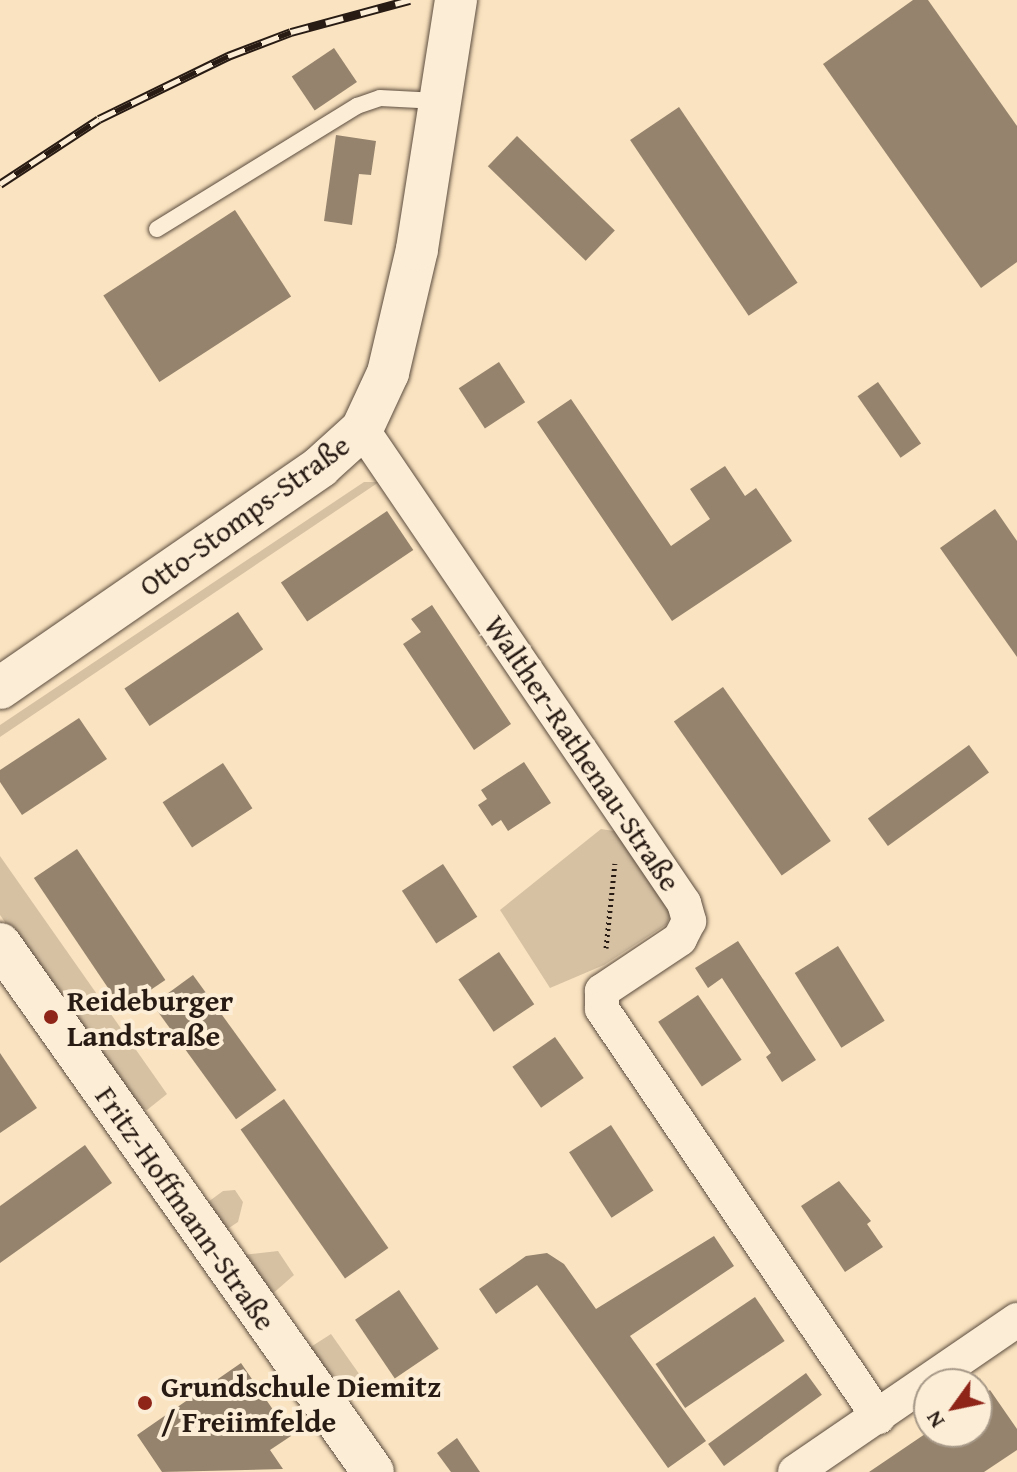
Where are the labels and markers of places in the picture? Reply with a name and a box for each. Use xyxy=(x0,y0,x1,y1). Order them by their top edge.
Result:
place label: Reideburger Landstraße xyxy=(67,982,233,1052)
marker: Reideburger Landstraße xyxy=(42,1008,60,1026)
place label: Grundschule Diemitz / Freiimfelde xyxy=(161,1368,441,1438)
marker: Grundschule Diemitz / Freiimfelde xyxy=(136,1394,154,1412)

